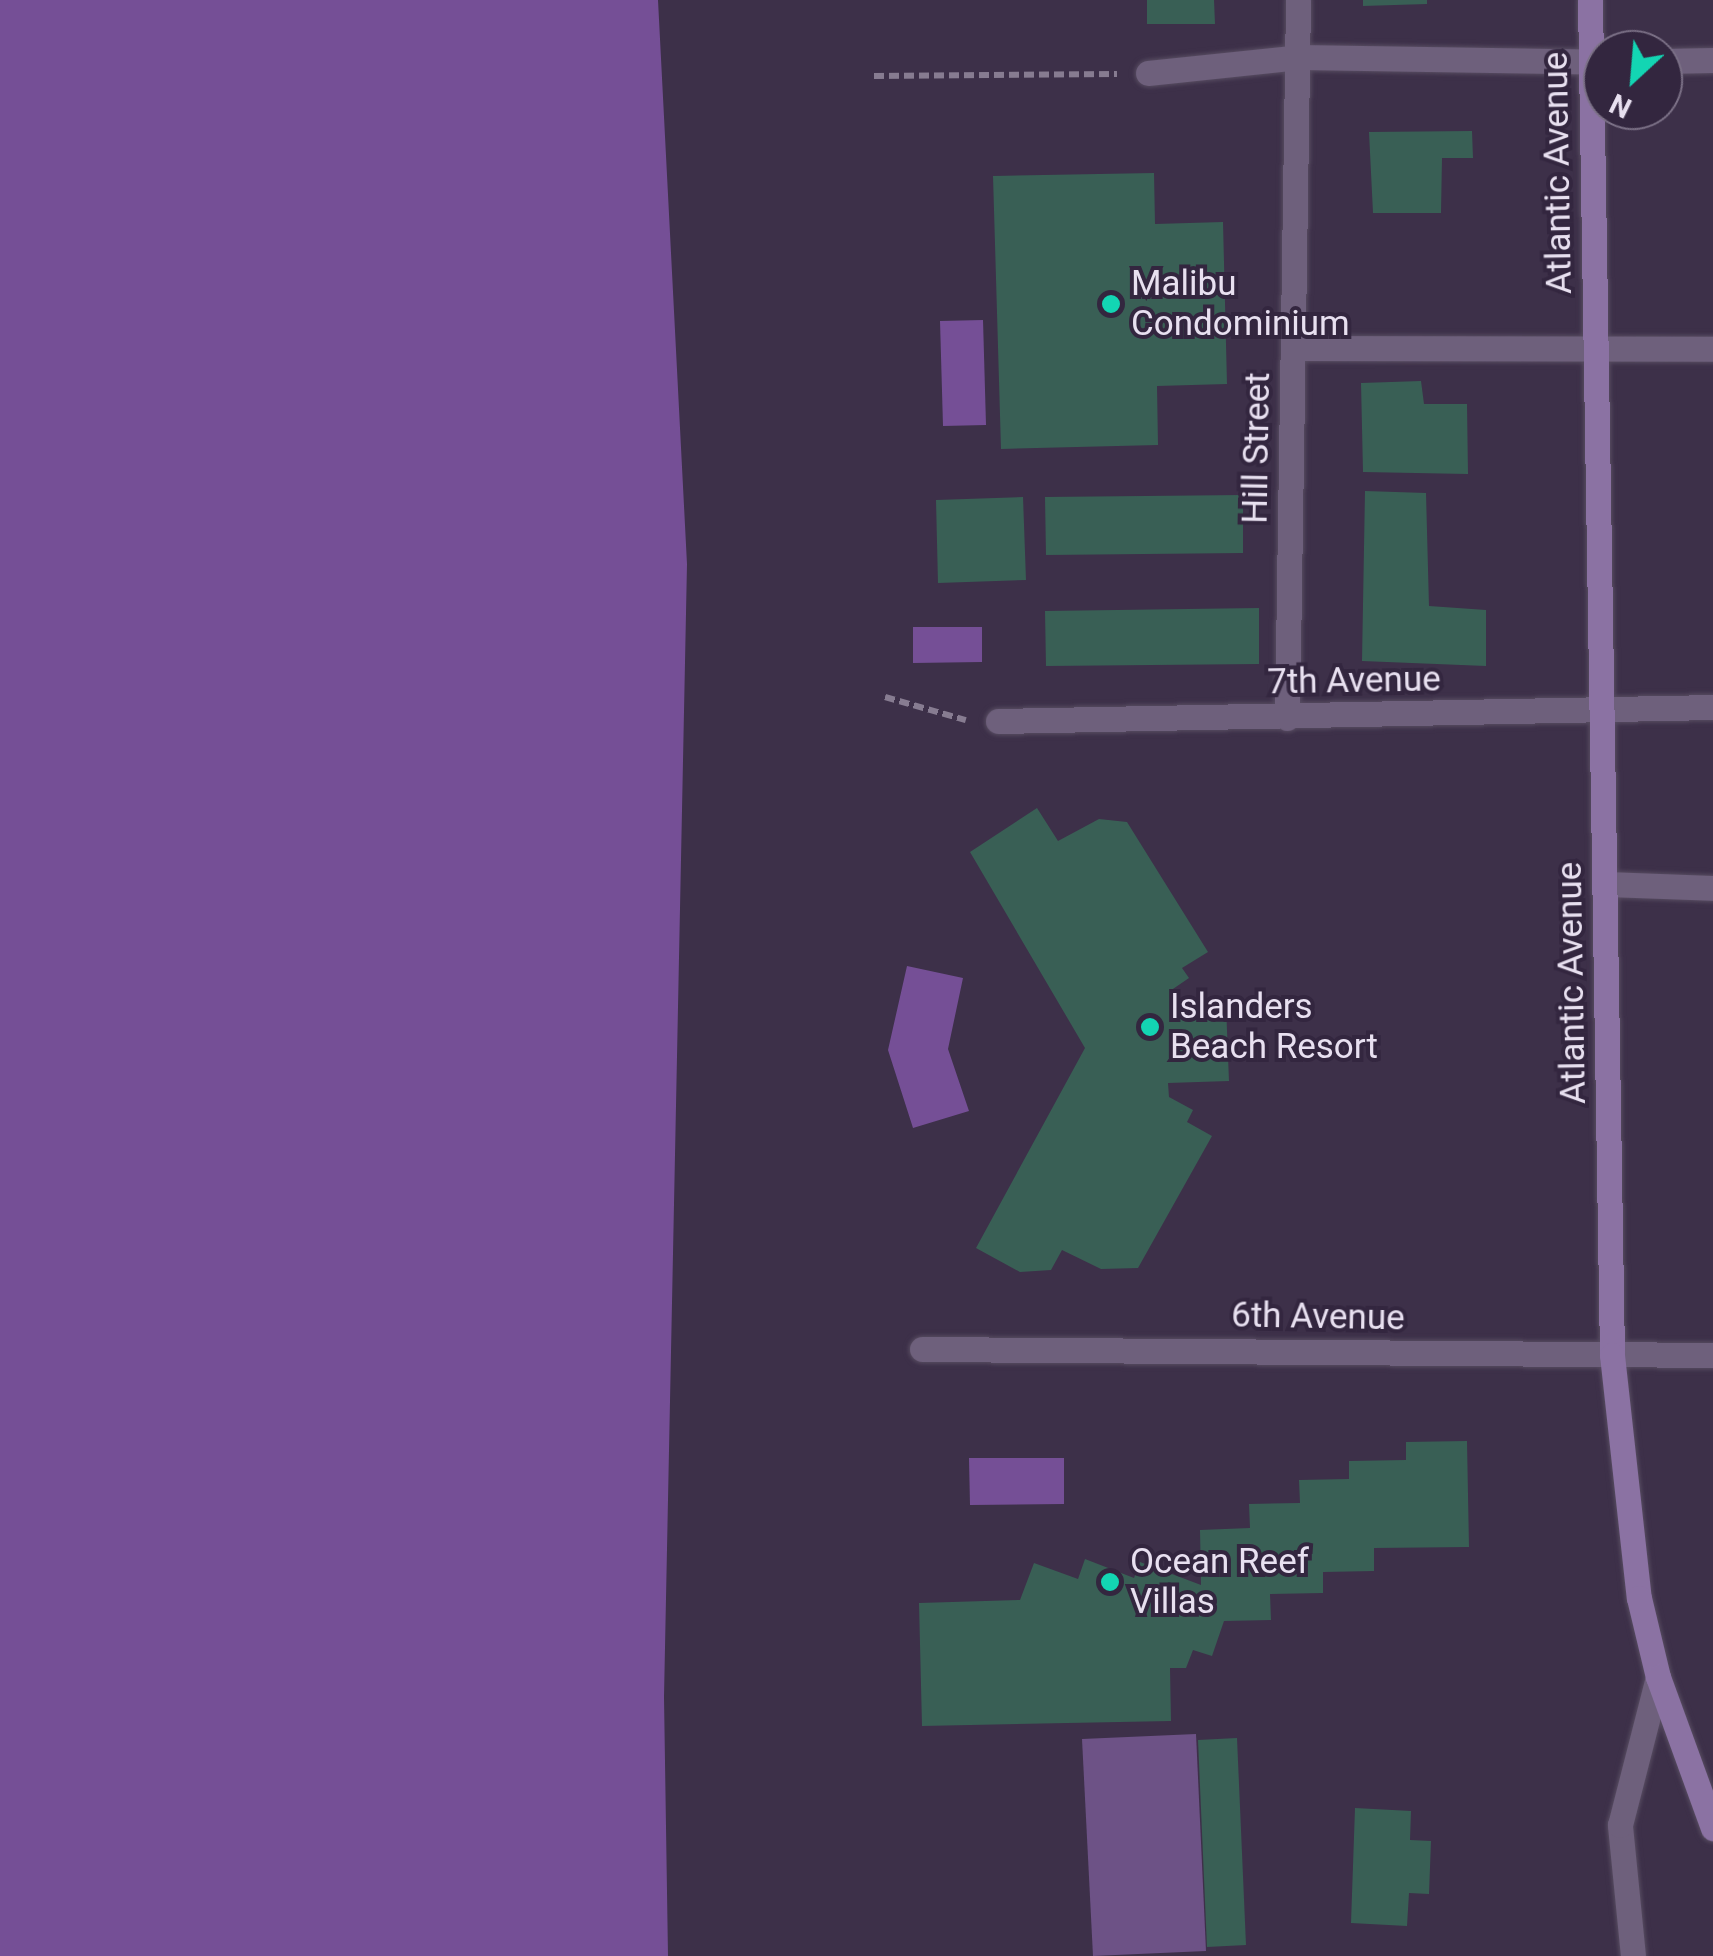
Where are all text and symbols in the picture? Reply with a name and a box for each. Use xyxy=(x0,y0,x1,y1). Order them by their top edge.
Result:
north arrow xyxy=(1583,30,1683,130)
street label: Atlantic Avenue xyxy=(1535,52,1581,294)
text: N xyxy=(1604,86,1637,125)
place label: Malibu Condominium xyxy=(1131,263,1350,345)
marker: Malibu Condominium xyxy=(1100,293,1122,315)
street label: Hill Street xyxy=(1235,372,1279,524)
street label: 7th Avenue xyxy=(1267,658,1441,704)
street label: Atlantic Avenue xyxy=(1549,862,1595,1104)
place label: Islanders Beach Resort xyxy=(1170,986,1378,1068)
marker: Islanders Beach Resort xyxy=(1139,1016,1161,1038)
street label: 6th Avenue xyxy=(1231,1294,1405,1340)
place label: Ocean Reef Villas xyxy=(1130,1541,1309,1623)
marker: Ocean Reef Villas xyxy=(1099,1571,1121,1593)

